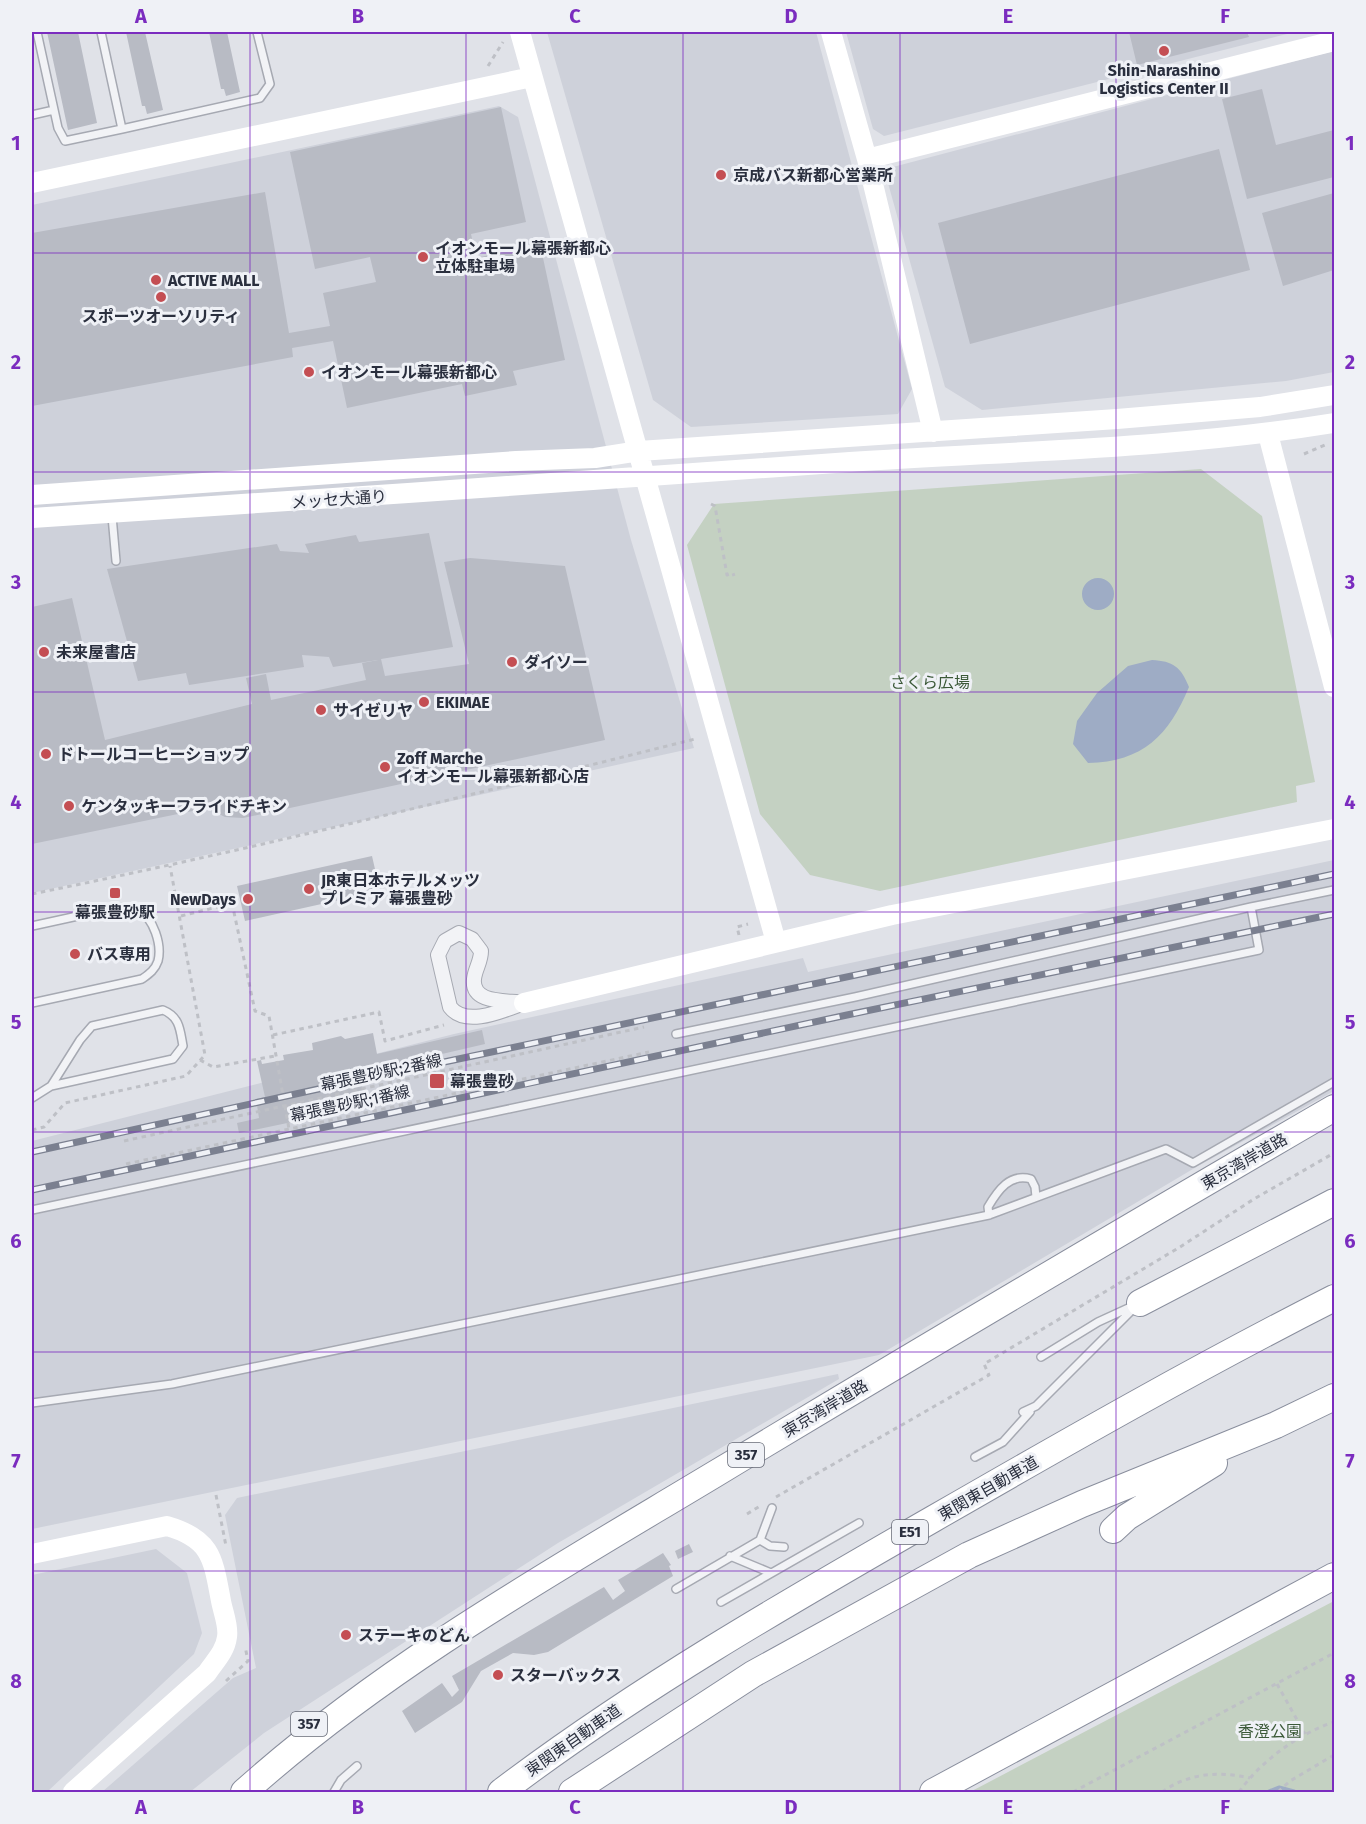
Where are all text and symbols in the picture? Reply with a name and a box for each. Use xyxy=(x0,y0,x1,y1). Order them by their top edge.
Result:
text: A xyxy=(134,4,148,28)
text: B xyxy=(352,4,364,28)
text: C xyxy=(569,4,581,28)
text: D xyxy=(784,4,798,28)
text: E xyxy=(1003,4,1013,28)
text: F xyxy=(1220,4,1230,28)
marker: Shin-Narashino Logistics Center II xyxy=(1157,44,1171,58)
place label: Shin-Narashino Logistics Center II xyxy=(1099,61,1229,98)
text: 1 xyxy=(11,131,21,155)
text: 1 xyxy=(1345,131,1355,155)
place label: 京成バス新都心営業所 xyxy=(733,166,893,185)
marker: 京成バス新都心営業所 xyxy=(714,168,728,182)
place label: イオンモール幕張新都心 立体駐車場 xyxy=(435,239,611,276)
marker: イオンモール幕張新都心 立体駐車場 xyxy=(416,250,430,264)
place label: ACTIVE MALL xyxy=(167,271,259,290)
marker: ACTIVE MALL xyxy=(149,273,163,287)
marker: スポーツオーソリティ xyxy=(154,290,168,304)
place label: スポーツオーソリティ xyxy=(82,307,240,326)
text: 2 xyxy=(11,350,21,374)
text: 2 xyxy=(1345,350,1355,374)
place label: イオンモール幕張新都心 xyxy=(321,363,497,382)
marker: イオンモール幕張新都心 xyxy=(302,365,316,379)
street label: メッセ大通り xyxy=(290,487,388,512)
text: 3 xyxy=(10,570,21,594)
text: 3 xyxy=(1344,570,1355,594)
place label: 未来屋書店 xyxy=(56,643,136,662)
marker: 未来屋書店 xyxy=(37,645,51,659)
place label: ダイソー xyxy=(524,653,588,672)
marker: ダイソー xyxy=(505,655,519,669)
park label: さくら広場 xyxy=(890,673,970,692)
place label: EKIMAE xyxy=(436,693,490,712)
marker: EKIMAE xyxy=(417,695,431,709)
place label: サイゼリヤ xyxy=(333,701,413,720)
marker: サイゼリヤ xyxy=(314,703,328,717)
place label: ドトールコーヒーショップ xyxy=(58,745,249,764)
marker: ドトールコーヒーショップ xyxy=(39,747,53,761)
place label: Zoff Marche イオンモール幕張新都心店 xyxy=(397,749,589,786)
marker: Zoff Marche イオンモール幕張新都心店 xyxy=(378,760,392,774)
text: 4 xyxy=(10,790,22,814)
text: 4 xyxy=(1344,790,1356,814)
place label: ケンタッキーフライドチキン xyxy=(81,797,287,816)
marker: ケンタッキーフライドチキン xyxy=(62,799,76,813)
place label: JR東日本ホテルメッツ プレミア 幕張豊砂 xyxy=(320,871,480,908)
marker: JR東日本ホテルメッツ プレミア 幕張豊砂 xyxy=(302,882,316,896)
marker: 幕張豊砂駅 xyxy=(108,886,122,900)
place label: NewDays xyxy=(170,890,236,909)
marker: NewDays xyxy=(241,892,255,906)
place label: 幕張豊砂駅 xyxy=(75,903,155,922)
place label: バス専用 xyxy=(87,945,151,964)
marker: バス専用 xyxy=(68,947,82,961)
text: 5 xyxy=(11,1010,22,1034)
text: 5 xyxy=(1345,1010,1356,1034)
street label: 幕張豊砂駅;2番線 xyxy=(319,1050,444,1095)
marker: 幕張豊砂 xyxy=(428,1072,446,1090)
place label: 幕張豊砂 xyxy=(450,1072,514,1091)
street label: 幕張豊砂駅;1番線 xyxy=(288,1081,412,1125)
street label: 東京湾岸道路 xyxy=(1198,1129,1291,1194)
text: 6 xyxy=(10,1229,22,1253)
text: 6 xyxy=(1344,1229,1356,1253)
street label: 東京湾岸道路 xyxy=(779,1376,871,1441)
road number: 357 xyxy=(728,1443,764,1467)
text: 7 xyxy=(11,1449,21,1473)
text: 7 xyxy=(1345,1449,1355,1473)
street label: 東関東自動車道 xyxy=(935,1452,1042,1525)
road number: E51 xyxy=(892,1520,928,1544)
place label: ステーキのどん xyxy=(358,1626,470,1645)
marker: ステーキのどん xyxy=(339,1628,353,1642)
place label: スターバックス xyxy=(510,1666,621,1685)
marker: スターバックス xyxy=(491,1668,505,1682)
text: 8 xyxy=(10,1669,22,1693)
text: 8 xyxy=(1344,1669,1356,1693)
street label: 東関東自動車道 xyxy=(522,1701,625,1780)
road number: 357 xyxy=(291,1712,327,1736)
park label: 香澄公園 xyxy=(1238,1722,1302,1741)
text: A xyxy=(134,1795,148,1819)
text: B xyxy=(352,1795,364,1819)
text: C xyxy=(569,1795,581,1819)
text: D xyxy=(784,1795,798,1819)
text: E xyxy=(1003,1795,1013,1819)
text: F xyxy=(1220,1795,1230,1819)

